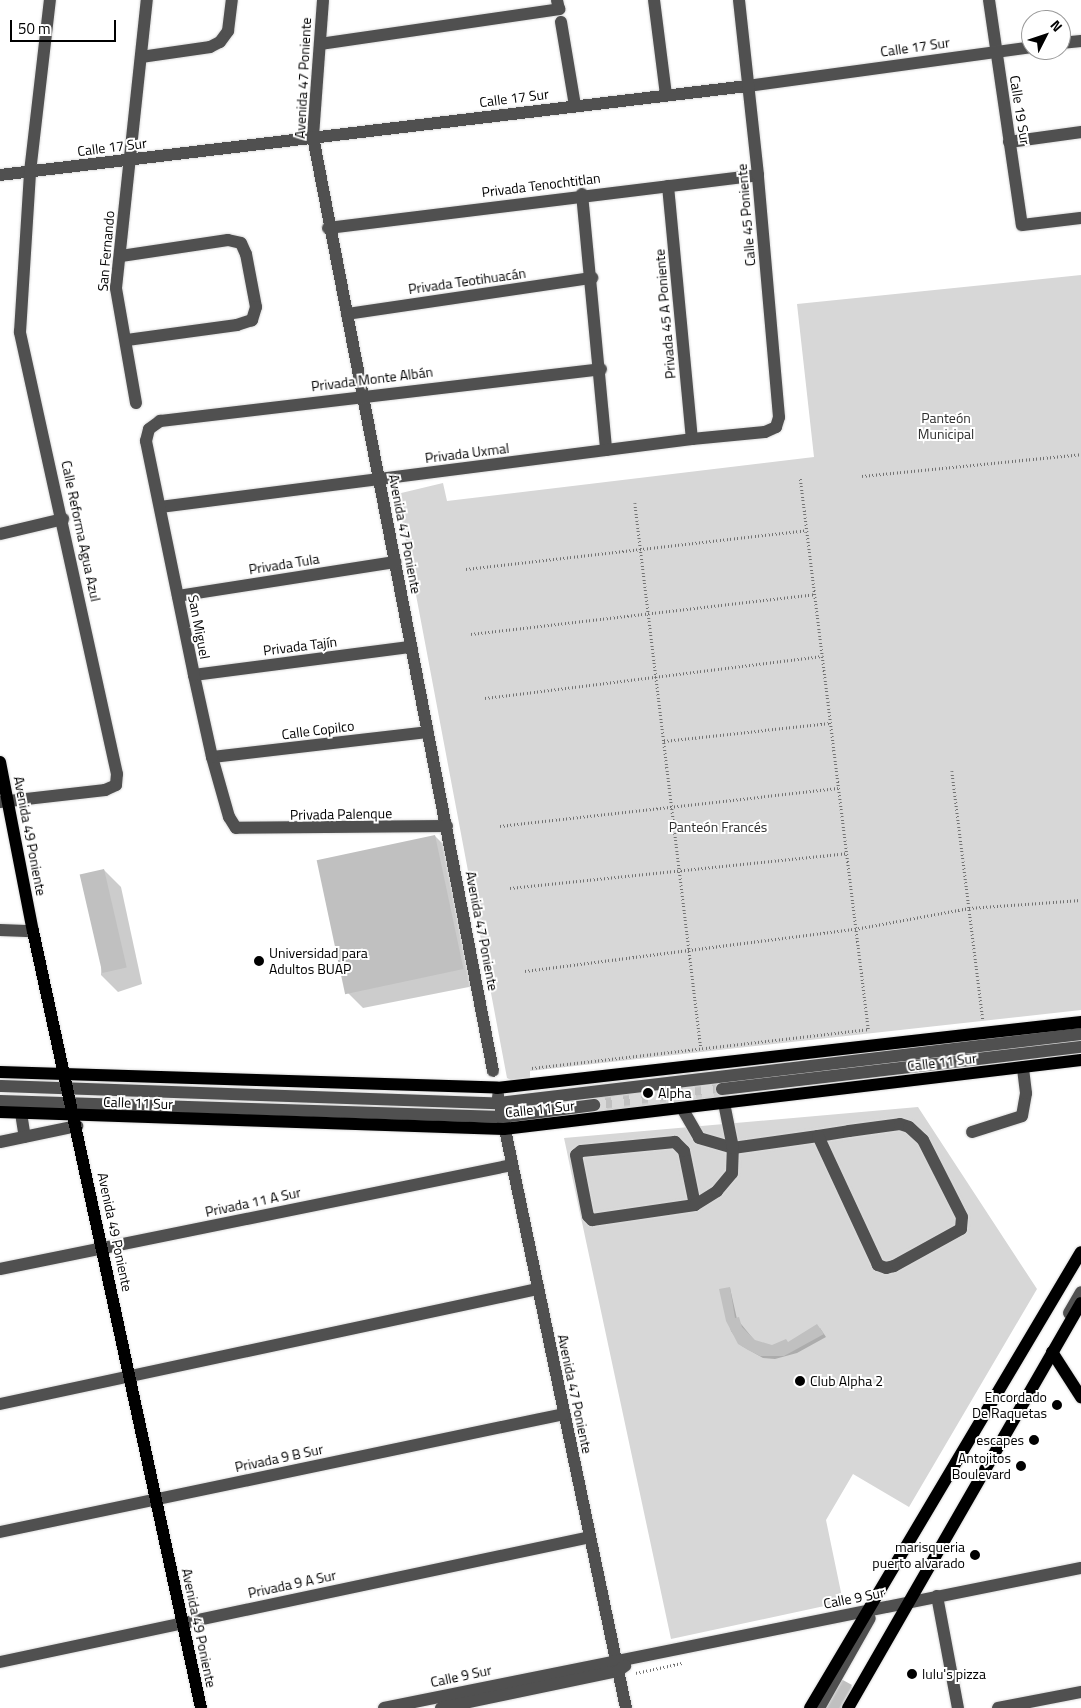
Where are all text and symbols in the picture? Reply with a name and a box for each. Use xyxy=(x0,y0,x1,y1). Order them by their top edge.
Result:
scale bar xyxy=(12,10,119,42)
north arrow xyxy=(1021,10,1071,60)
text: N xyxy=(1046,15,1068,36)
text: 50 m xyxy=(18,17,51,40)
street label: Avenida 47 Poniente xyxy=(291,17,315,139)
street label: Calle 17 Sur xyxy=(879,34,951,60)
street label: Calle 19 Sur xyxy=(1006,74,1034,146)
street label: Calle 17 Sur xyxy=(478,85,550,111)
street label: Calle 17 Sur xyxy=(76,134,148,160)
street label: Calle 45 Poniente xyxy=(733,163,759,267)
street label: Privada Tenochtitlan xyxy=(481,169,601,201)
street label: San Fernando xyxy=(94,210,118,292)
street label: Privada 45 A Poniente xyxy=(651,248,679,380)
street label: Privada Teotihuacán xyxy=(407,264,527,298)
street label: Privada Monte Albán xyxy=(310,363,434,395)
park label: Panteón Municipal xyxy=(918,410,974,442)
street label: Privada Uxmal xyxy=(424,440,510,466)
street label: Calle Reforma Agua Azul xyxy=(58,459,104,603)
street label: Avenida 47 Poniente xyxy=(385,473,425,595)
street label: Privada Tula xyxy=(248,550,320,578)
street label: San Miguel xyxy=(185,594,213,660)
street label: Privada Tajín xyxy=(262,633,338,659)
street label: Calle Copilco xyxy=(281,717,355,743)
street label: Avenida 49 Poniente xyxy=(10,775,50,897)
street label: Privada Palenque xyxy=(290,805,392,823)
park label: Panteón Francés xyxy=(669,819,767,835)
street label: Avenida 47 Poniente xyxy=(462,870,502,992)
place label: Universidad para Adultos BUAP xyxy=(269,945,368,978)
marker: Universidad para Adultos BUAP xyxy=(253,955,265,967)
street label: Calle 11 Sur xyxy=(906,1049,978,1075)
place label: Alpha xyxy=(658,1085,691,1101)
marker: Alpha xyxy=(642,1087,654,1099)
street label: Calle 11 Sur xyxy=(103,1093,173,1113)
street label: Calle 11 Sur xyxy=(504,1097,576,1121)
street label: Avenida 49 Poniente xyxy=(94,1171,136,1293)
street label: Privada 11 A Sur xyxy=(204,1184,302,1220)
street label: Avenida 47 Poniente xyxy=(554,1333,596,1455)
place label: Club Alpha 2 xyxy=(810,1373,883,1389)
marker: Club Alpha 2 xyxy=(794,1375,806,1387)
place label: Encordado De Raquetas xyxy=(972,1389,1047,1421)
marker: Encordado De Raquetas xyxy=(1051,1399,1063,1411)
place label: escapes xyxy=(976,1432,1024,1448)
marker: escapes xyxy=(1028,1434,1040,1446)
street label: Privada 9 B Sur xyxy=(233,1440,325,1476)
place label: Antojitos Boulevard xyxy=(952,1450,1011,1482)
marker: Antojitos Boulevard xyxy=(1015,1460,1027,1472)
place label: marisqueria puerto alvarado xyxy=(872,1539,965,1571)
marker: marisqueria puerto alvarado xyxy=(969,1549,981,1561)
street label: Privada 9 A Sur xyxy=(246,1566,338,1602)
street label: Avenida 49 Poniente xyxy=(178,1567,220,1689)
street label: Calle 9 Sur xyxy=(822,1584,886,1612)
street label: Calle 9 Sur xyxy=(429,1661,493,1691)
place label: lulu's pizza xyxy=(922,1666,986,1682)
marker: lulu's pizza xyxy=(906,1668,918,1680)

